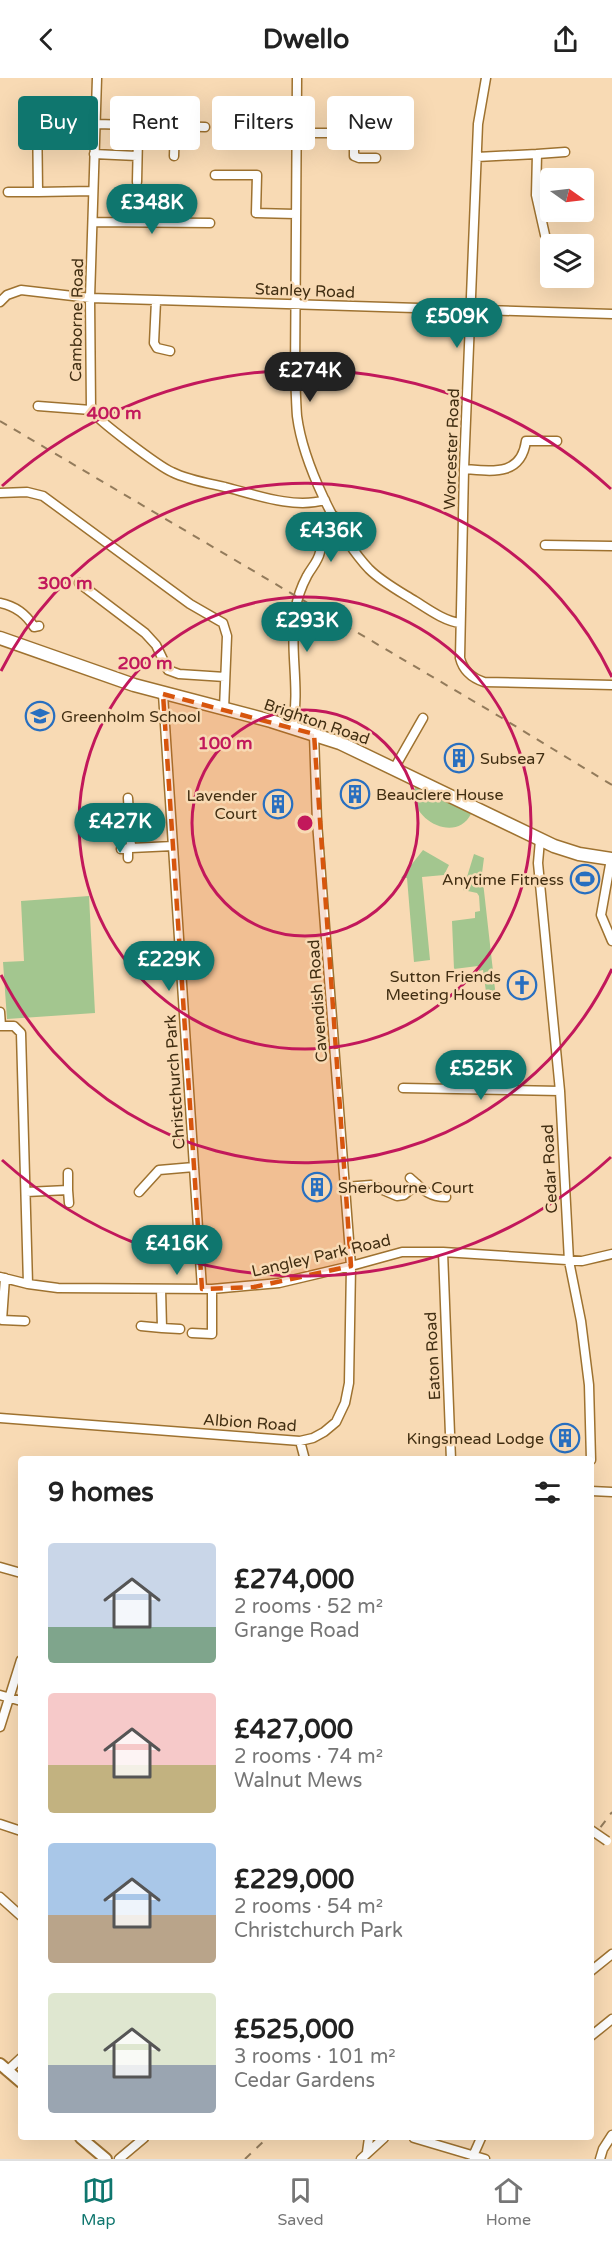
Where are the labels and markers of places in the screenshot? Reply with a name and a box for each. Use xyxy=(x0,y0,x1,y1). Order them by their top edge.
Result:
pin: £348K xyxy=(110,184,194,235)
pin: £509K xyxy=(415,298,499,349)
pin: £274K xyxy=(268,352,352,403)
pin: £436K xyxy=(289,512,373,563)
pin: £293K xyxy=(265,602,349,653)
school or university icon: Greenholm School xyxy=(24,700,56,732)
place label: Greenholm School xyxy=(61,707,201,727)
building icon: Subsea7 xyxy=(443,742,475,774)
place label: Subsea7 xyxy=(480,749,545,769)
building icon: Beauclere House xyxy=(339,778,371,810)
place label: Beauclere House xyxy=(376,785,503,805)
place label: Lavender Court xyxy=(186,786,258,824)
building icon: Lavender Court xyxy=(262,788,294,820)
pin: £427K xyxy=(78,803,162,854)
centre of rings xyxy=(295,813,315,833)
sports icon: Anytime Fitness xyxy=(569,863,601,895)
place label: Anytime Fitness xyxy=(442,870,564,890)
pin: £229K xyxy=(127,941,211,992)
place label: Sutton Friends Meeting House xyxy=(385,967,501,1005)
church icon: Sutton Friends Meeting House xyxy=(506,969,538,1001)
pin: £525K xyxy=(439,1050,523,1101)
building icon: Sherbourne Court xyxy=(301,1171,333,1203)
place label: Sherbourne Court xyxy=(338,1178,474,1198)
pin: £416K xyxy=(135,1225,219,1276)
building icon: Kingsmead Lodge xyxy=(549,1422,581,1454)
place label: Kingsmead Lodge xyxy=(407,1429,544,1449)

